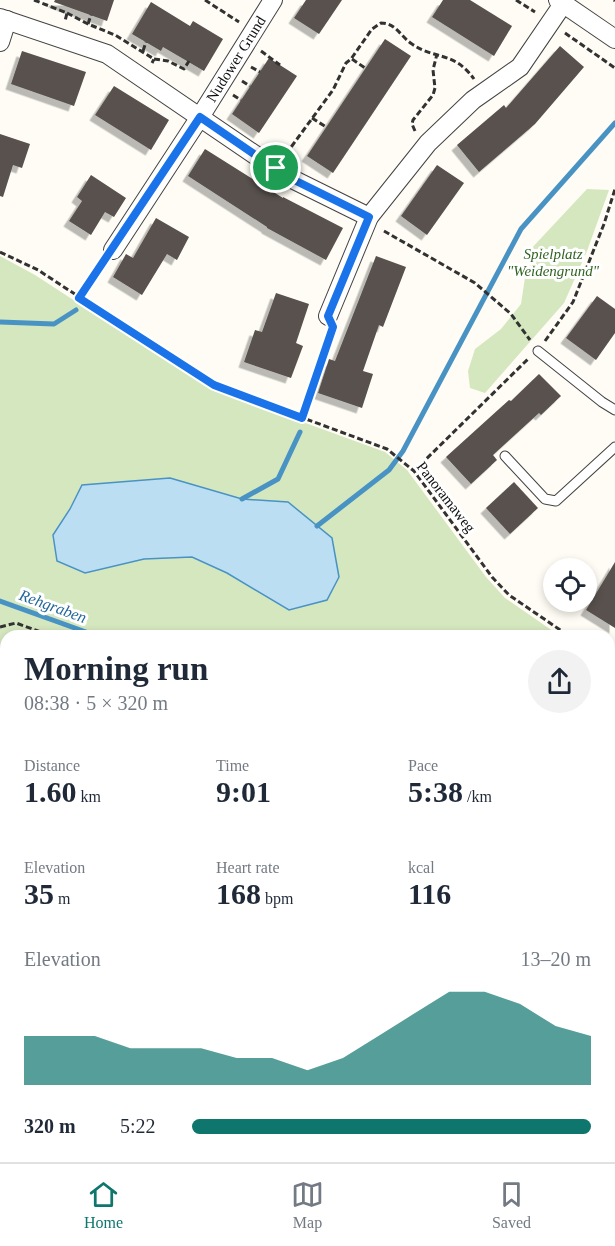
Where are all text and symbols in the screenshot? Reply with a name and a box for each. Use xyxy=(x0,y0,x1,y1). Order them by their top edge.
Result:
street label: Nudower Grund xyxy=(203,13,269,105)
pin xyxy=(250,142,301,193)
icon: arrive xyxy=(259,151,292,184)
park label: Spielplatz "Weidengrund" xyxy=(507,246,600,279)
street label: Panoramaweg xyxy=(414,459,479,536)
map controls xyxy=(543,558,597,612)
button: locate xyxy=(543,558,597,612)
water label: Rehgraben xyxy=(16,586,89,627)
button: share xyxy=(528,650,591,713)
text: Morning run xyxy=(24,651,208,687)
text: 08:38 · 5 × 320 m xyxy=(24,692,168,714)
text: Distance xyxy=(24,757,80,774)
text: Time xyxy=(216,757,249,774)
text: Pace xyxy=(408,757,438,774)
text: 1.60 xyxy=(24,775,77,808)
text: 9:01 xyxy=(216,775,271,808)
text: 5:38 xyxy=(408,775,463,808)
text: km xyxy=(77,788,101,805)
text: /km xyxy=(463,788,492,805)
text: Elevation xyxy=(24,859,85,876)
text: Heart rate xyxy=(216,859,280,876)
text: kcal xyxy=(408,859,435,876)
text: 35 xyxy=(24,877,54,910)
text: 168 xyxy=(216,877,261,910)
text: 116 xyxy=(408,877,451,910)
text: m xyxy=(54,890,70,907)
text: bpm xyxy=(261,890,293,907)
text: Elevation xyxy=(24,948,101,970)
text: 13–20 m xyxy=(520,948,591,970)
text: 320 m xyxy=(24,1115,76,1137)
text: 5:22 xyxy=(120,1115,156,1137)
tab: Home xyxy=(84,1178,123,1232)
tab: Map xyxy=(291,1178,324,1232)
tab: Saved xyxy=(492,1178,531,1232)

